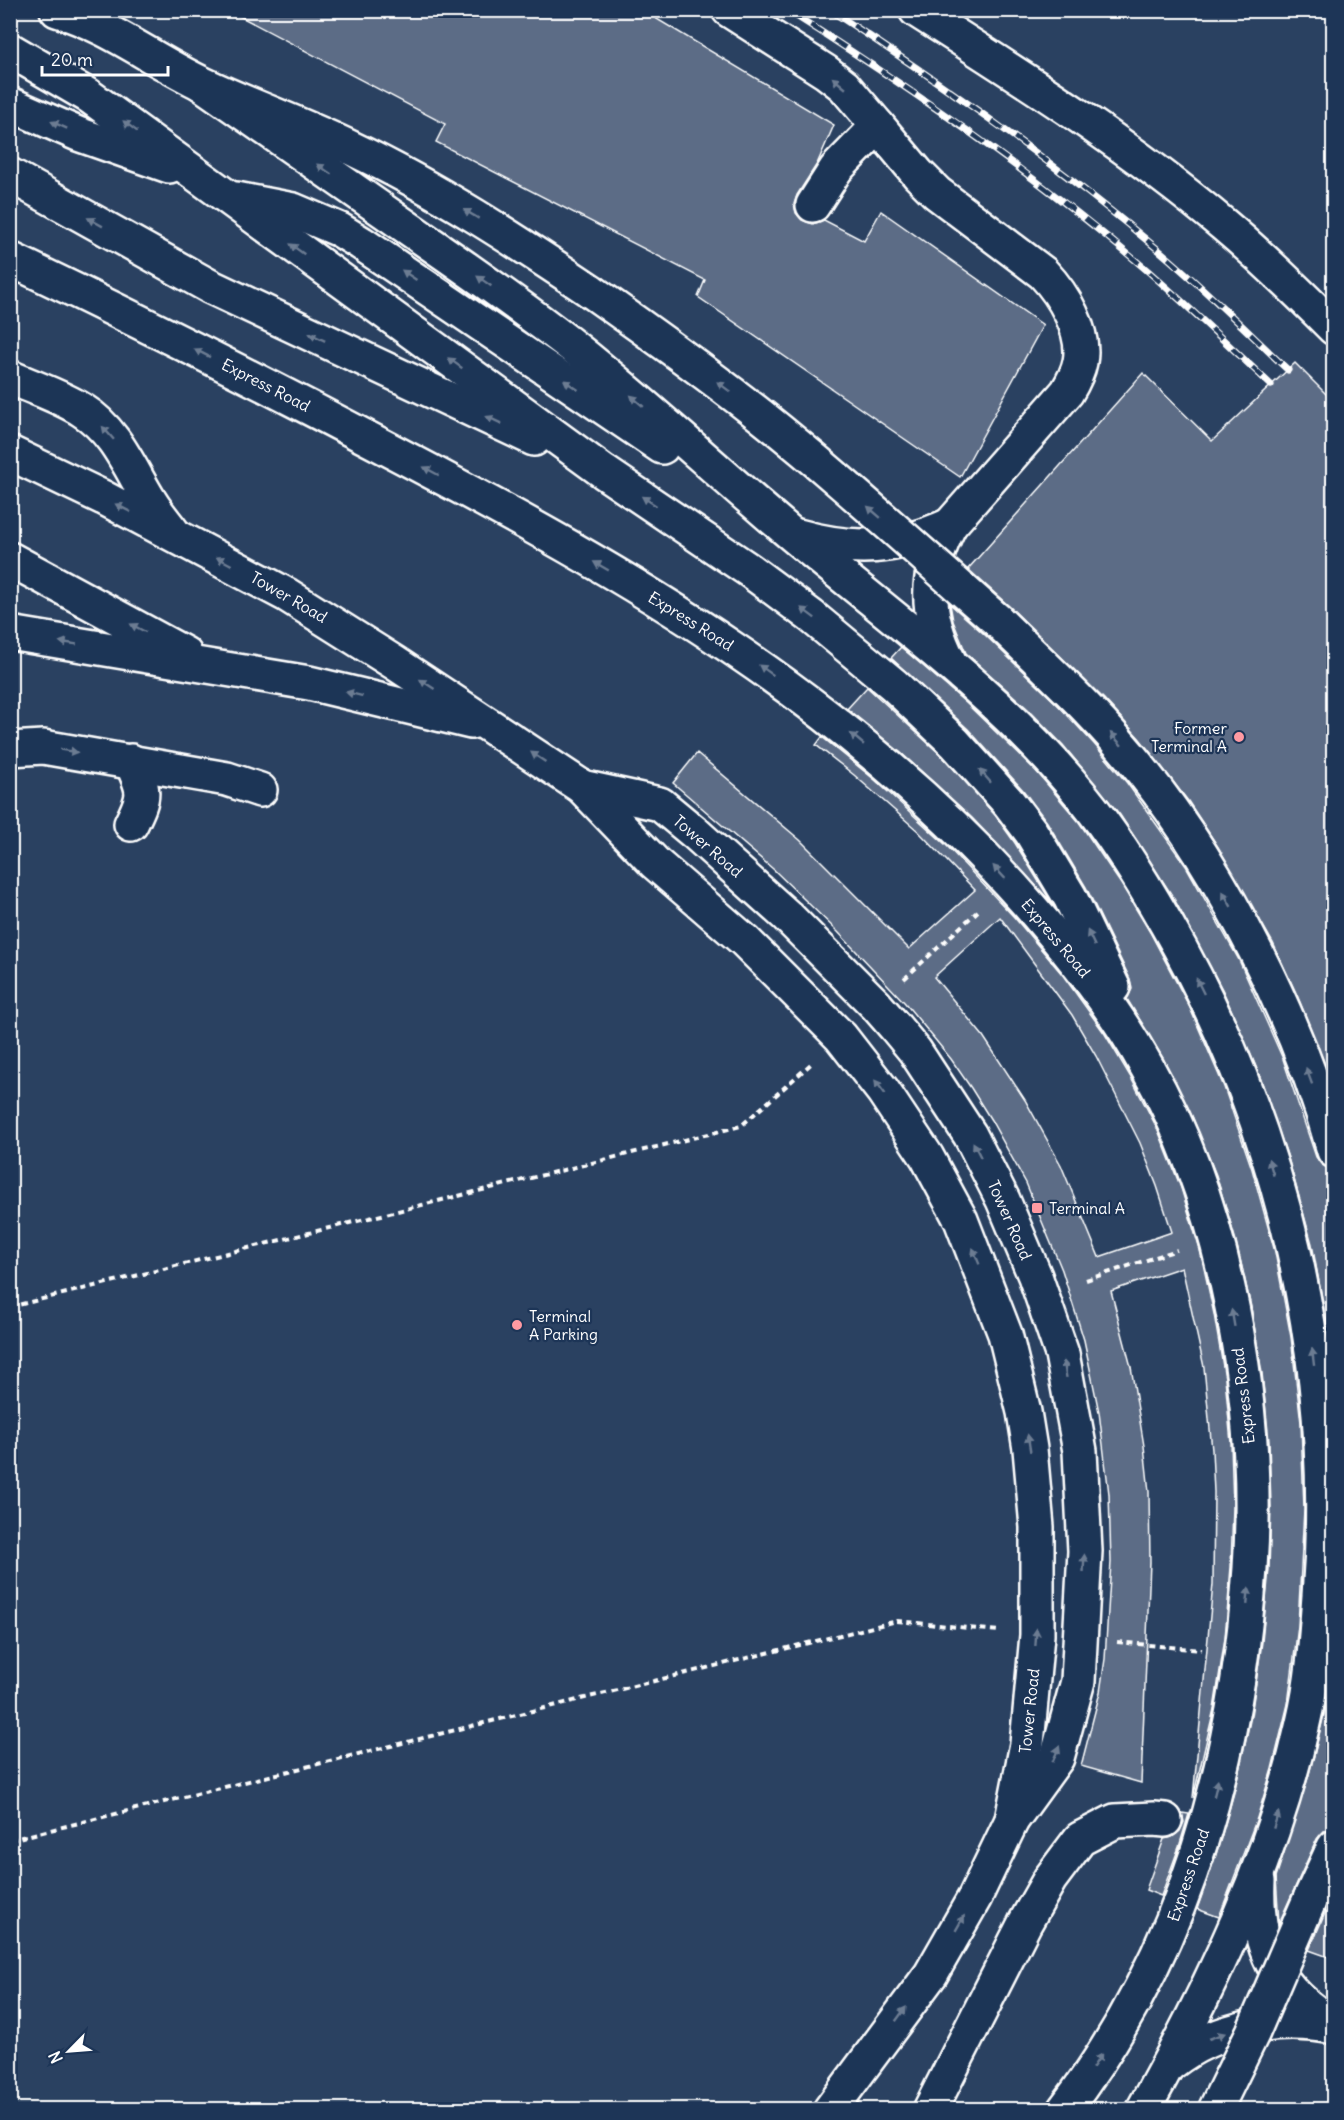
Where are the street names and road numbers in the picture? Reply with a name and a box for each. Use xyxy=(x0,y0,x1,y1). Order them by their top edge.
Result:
street label: Express Road xyxy=(218,354,314,416)
street label: Tower Road xyxy=(247,567,331,627)
street label: Express Road xyxy=(645,587,737,655)
street label: Tower Road xyxy=(669,810,747,882)
street label: Express Road xyxy=(1017,894,1095,982)
street label: Tower Road xyxy=(983,1177,1037,1263)
street label: Express Road xyxy=(1227,1347,1259,1445)
street label: Tower Road xyxy=(1015,1667,1043,1755)
street label: Express Road xyxy=(1163,1826,1213,1924)

